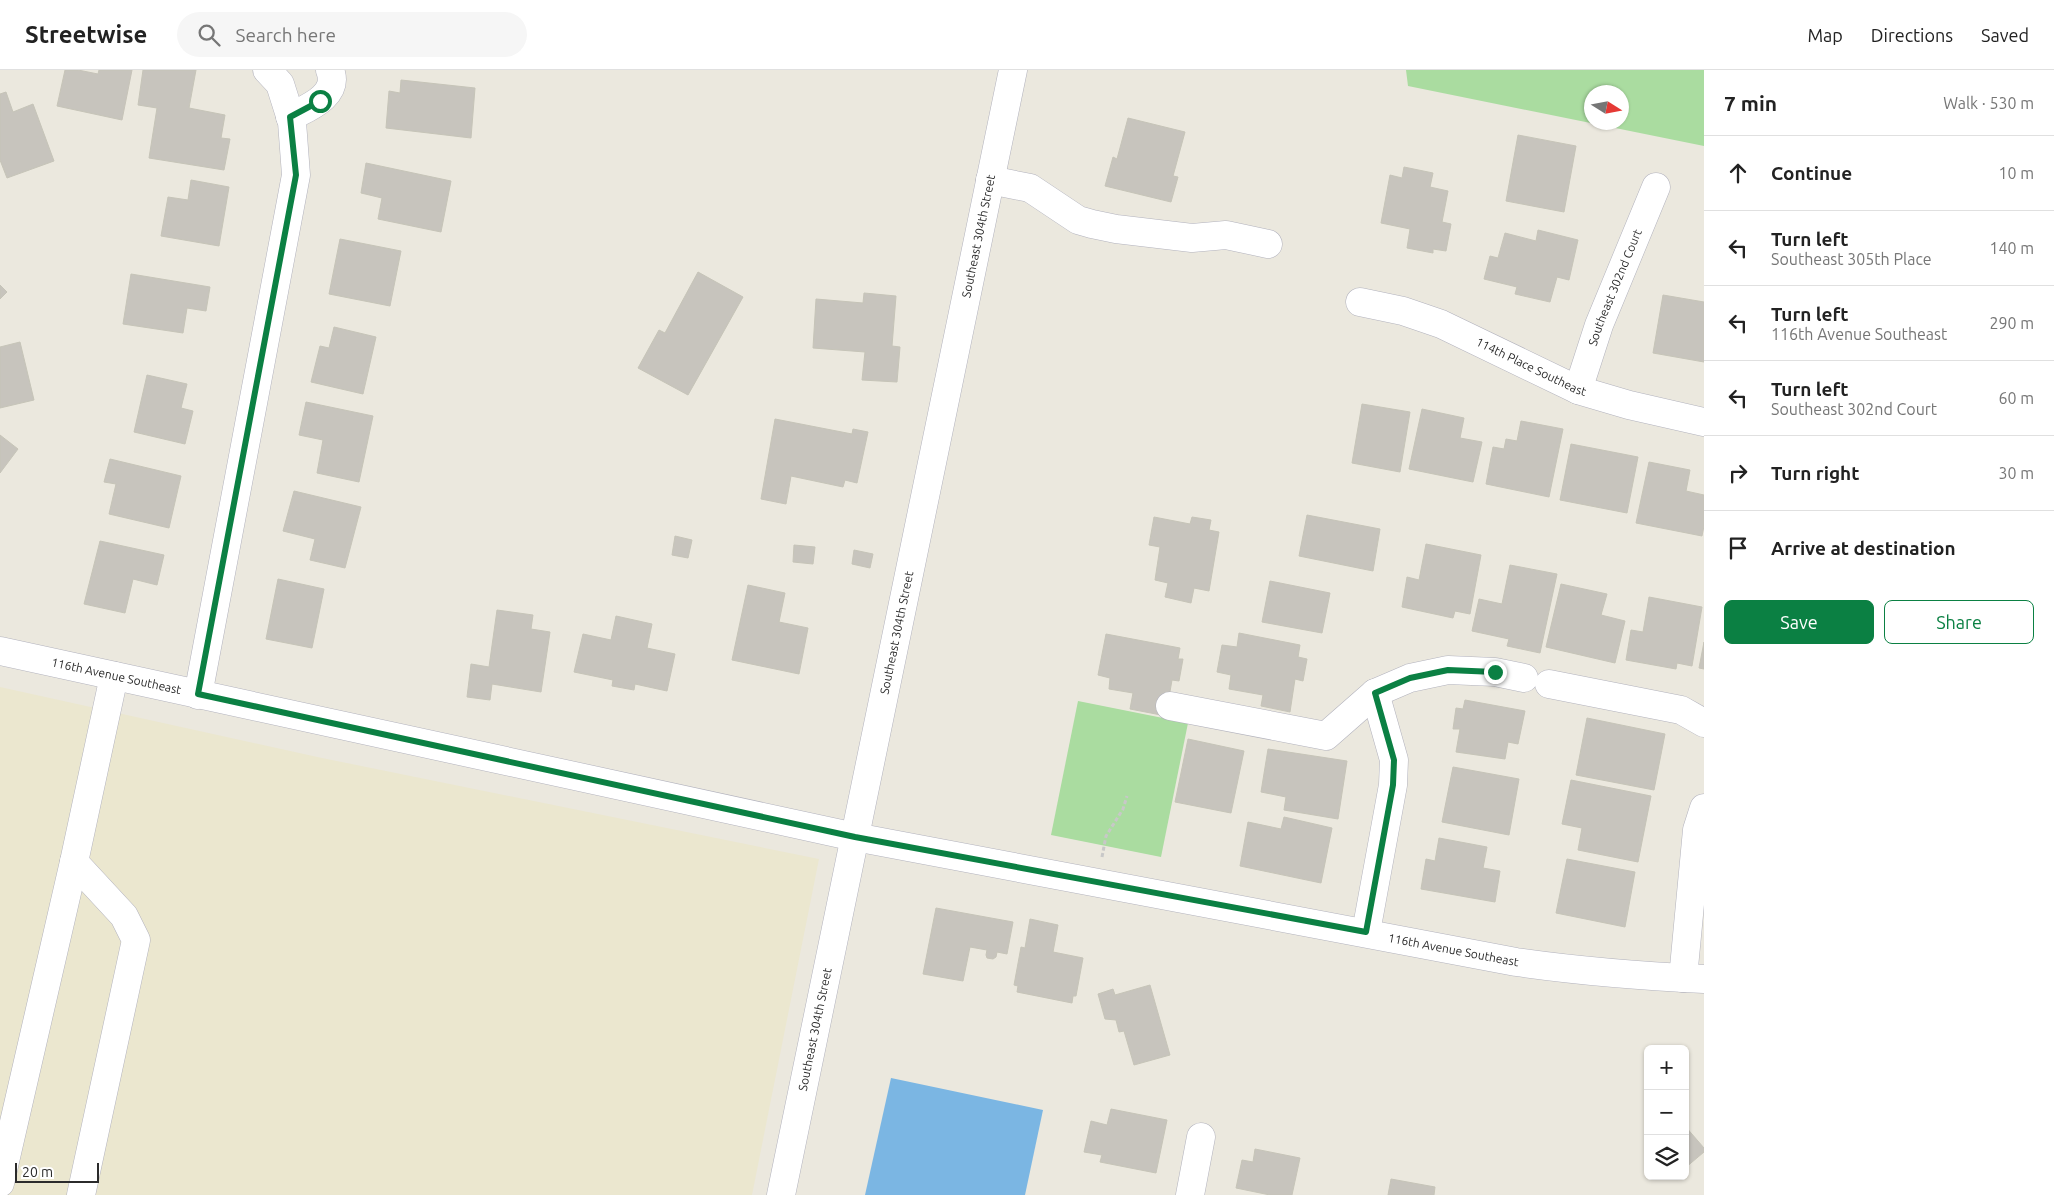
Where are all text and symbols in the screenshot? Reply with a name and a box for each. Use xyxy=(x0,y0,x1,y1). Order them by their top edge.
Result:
search box xyxy=(177,12,527,57)
text: Streetwise xyxy=(25,21,147,48)
icon: search xyxy=(195,21,223,49)
text: Search here xyxy=(235,24,336,46)
text: Map xyxy=(1807,25,1843,45)
text: Directions xyxy=(1871,25,1953,45)
text: Saved xyxy=(1981,25,2029,45)
north arrow xyxy=(1584,85,1629,130)
route start xyxy=(309,90,332,113)
text: 7 min xyxy=(1724,91,1777,115)
text: Walk · 530 m xyxy=(1943,94,2034,112)
icon: ahead xyxy=(1724,159,1752,187)
text: Continue xyxy=(1771,162,1852,184)
text: 10 m xyxy=(1998,164,2034,182)
street label: Southeast 304th Street xyxy=(959,173,997,299)
street label: Southeast 302nd Court xyxy=(1586,227,1644,347)
text: Turn left xyxy=(1771,228,1849,250)
icon: left xyxy=(1724,234,1752,262)
text: 140 m xyxy=(1989,239,2034,257)
text: Southeast 305th Place xyxy=(1771,250,1932,268)
text: Turn left xyxy=(1771,303,1849,325)
icon: left xyxy=(1724,309,1752,337)
text: 290 m xyxy=(1989,314,2034,332)
text: 116th Avenue Southeast xyxy=(1771,325,1947,343)
street label: 114th Place Southeast xyxy=(1474,335,1588,398)
text: Turn left xyxy=(1771,378,1849,400)
icon: left xyxy=(1724,384,1752,412)
text: 60 m xyxy=(1998,389,2034,407)
text: Southeast 302nd Court xyxy=(1771,400,1937,418)
icon: right xyxy=(1724,459,1752,487)
text: Turn right xyxy=(1771,462,1859,484)
text: 30 m xyxy=(1998,464,2034,482)
icon: arrive xyxy=(1724,534,1752,562)
text: Arrive at destination xyxy=(1771,537,1956,559)
street label: Southeast 304th Street xyxy=(877,570,916,695)
button: Save xyxy=(1724,600,1874,644)
button: Share xyxy=(1884,600,2034,644)
street label: 116th Avenue Southeast xyxy=(50,655,183,696)
route end xyxy=(1484,661,1507,684)
street label: 116th Avenue Southeast xyxy=(1387,931,1520,968)
street label: Southeast 304th Street xyxy=(796,966,834,1092)
map controls xyxy=(1644,1045,1689,1180)
button: + xyxy=(1644,1045,1689,1090)
button: − xyxy=(1644,1090,1689,1135)
button: layers xyxy=(1644,1135,1689,1180)
scale bar xyxy=(15,1160,99,1183)
text: 20 m xyxy=(22,1164,53,1180)

